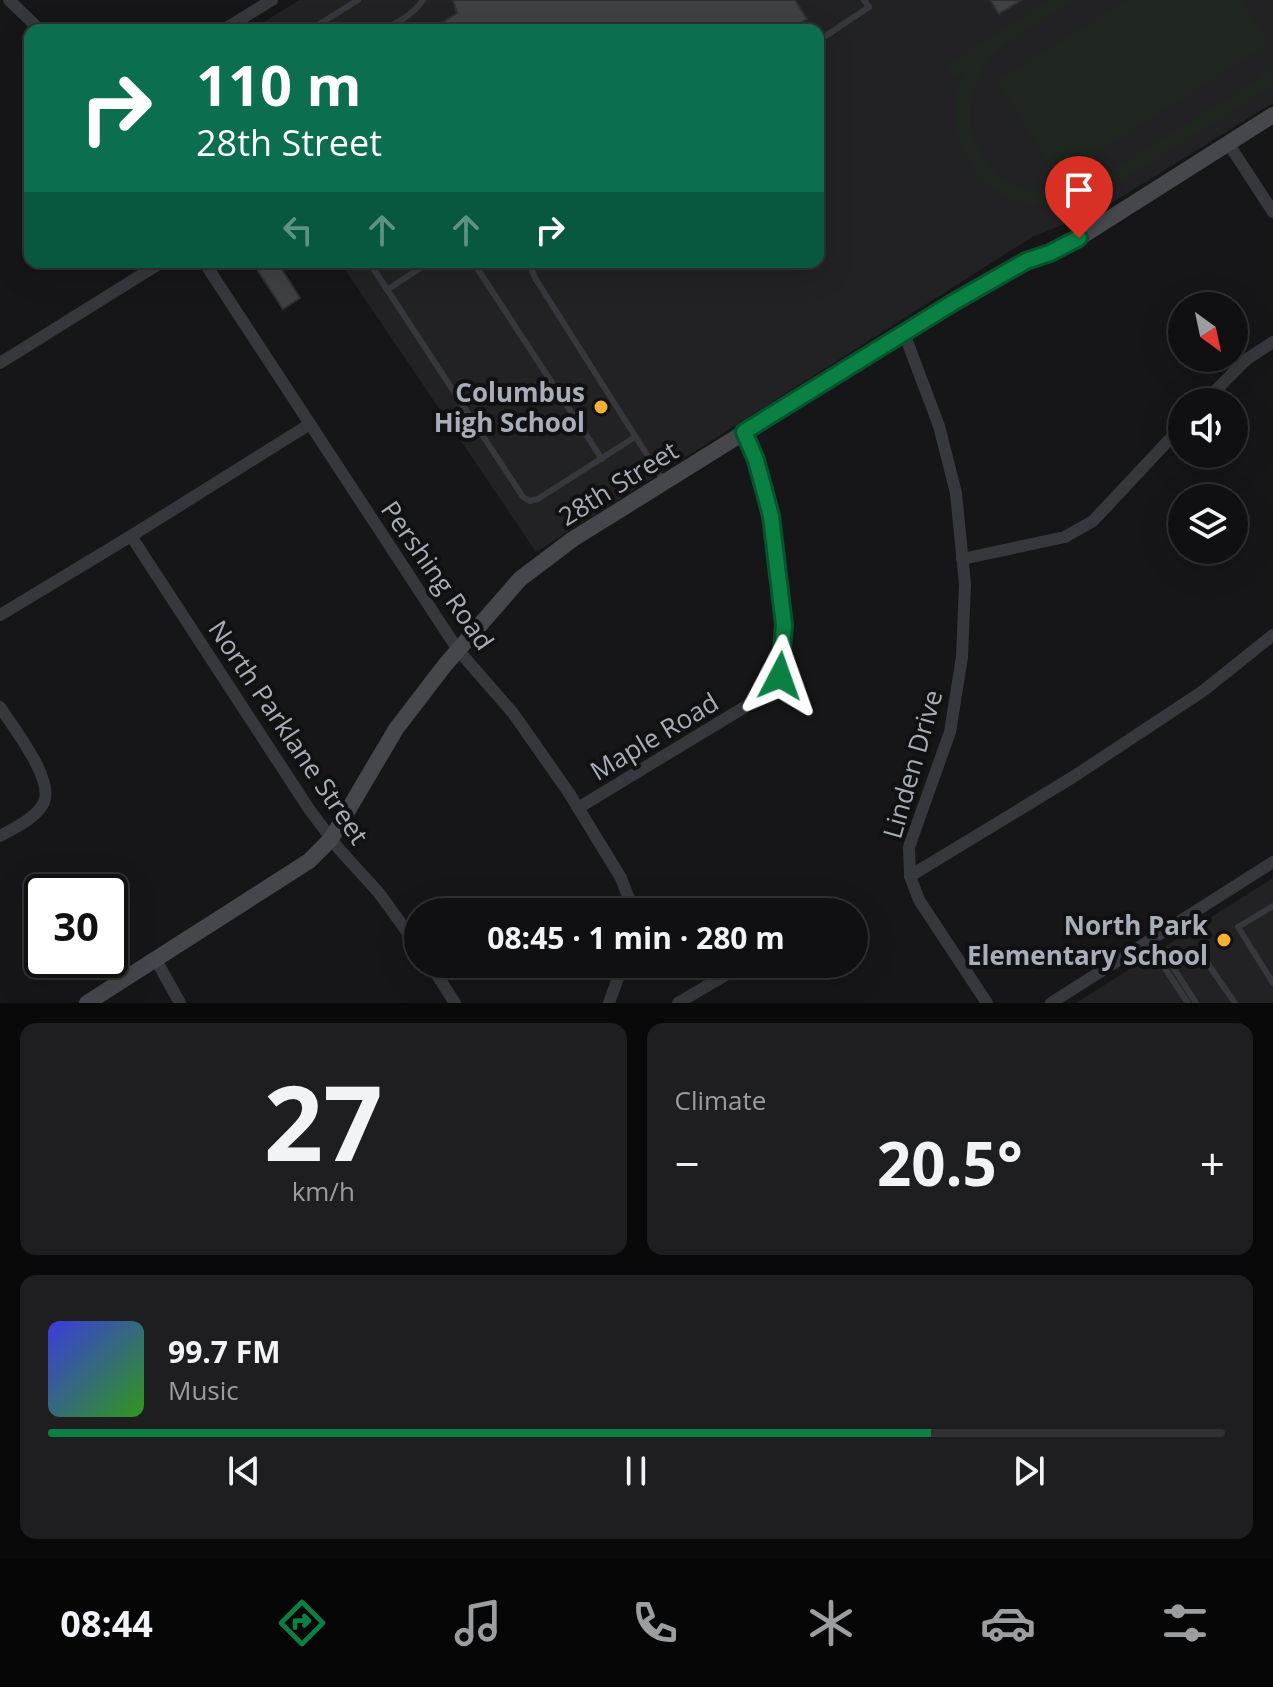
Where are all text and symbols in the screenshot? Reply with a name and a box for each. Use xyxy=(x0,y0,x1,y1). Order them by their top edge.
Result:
text: 110 m xyxy=(196,46,362,122)
icon: right xyxy=(64,56,168,160)
text: 28th Street xyxy=(196,118,382,167)
pin xyxy=(1045,156,1113,238)
icon: arrive xyxy=(1057,168,1101,212)
icon: left xyxy=(276,208,320,252)
icon: ahead xyxy=(360,208,404,252)
icon: ahead xyxy=(444,208,488,252)
icon: right xyxy=(528,208,572,252)
north arrow xyxy=(1168,292,1248,372)
map controls xyxy=(1168,292,1248,564)
place label: Columbus High School xyxy=(434,374,585,440)
button: sound xyxy=(1168,388,1248,468)
marker: Columbus High School xyxy=(592,398,610,416)
street label: 28th Street xyxy=(552,432,684,534)
button: layers xyxy=(1168,484,1248,564)
street label: Pershing Road xyxy=(373,493,503,657)
street label: North Parklane Street xyxy=(201,613,377,851)
position arrow xyxy=(738,634,822,718)
street label: Maple Road xyxy=(583,684,725,788)
street label: Linden Drive xyxy=(874,686,950,842)
speed limit sign: 30 xyxy=(24,874,128,978)
place label: North Park Elementary School xyxy=(967,907,1209,973)
text: 08:45 · 1 min · 280 m xyxy=(487,917,785,958)
marker: North Park Elementary School xyxy=(1215,931,1233,949)
text: 27 xyxy=(264,1050,383,1191)
text: Climate xyxy=(675,1082,766,1118)
text: 20.5° xyxy=(877,1122,1023,1204)
text: − xyxy=(675,1133,700,1193)
text: + xyxy=(1200,1133,1225,1193)
text: km/h xyxy=(292,1173,355,1209)
text: 99.7 FM xyxy=(168,1331,281,1372)
text: Music xyxy=(168,1372,239,1408)
icon: previous xyxy=(222,1449,266,1493)
icon: pause xyxy=(614,1449,658,1493)
icon: next xyxy=(1007,1449,1051,1493)
icon: directions xyxy=(274,1595,330,1651)
icon: music xyxy=(450,1595,506,1651)
icon: phone xyxy=(627,1595,683,1651)
icon: climate xyxy=(803,1595,859,1651)
icon: car xyxy=(980,1595,1036,1651)
icon: filters xyxy=(1157,1595,1213,1651)
text: 08:44 xyxy=(60,1599,153,1648)

